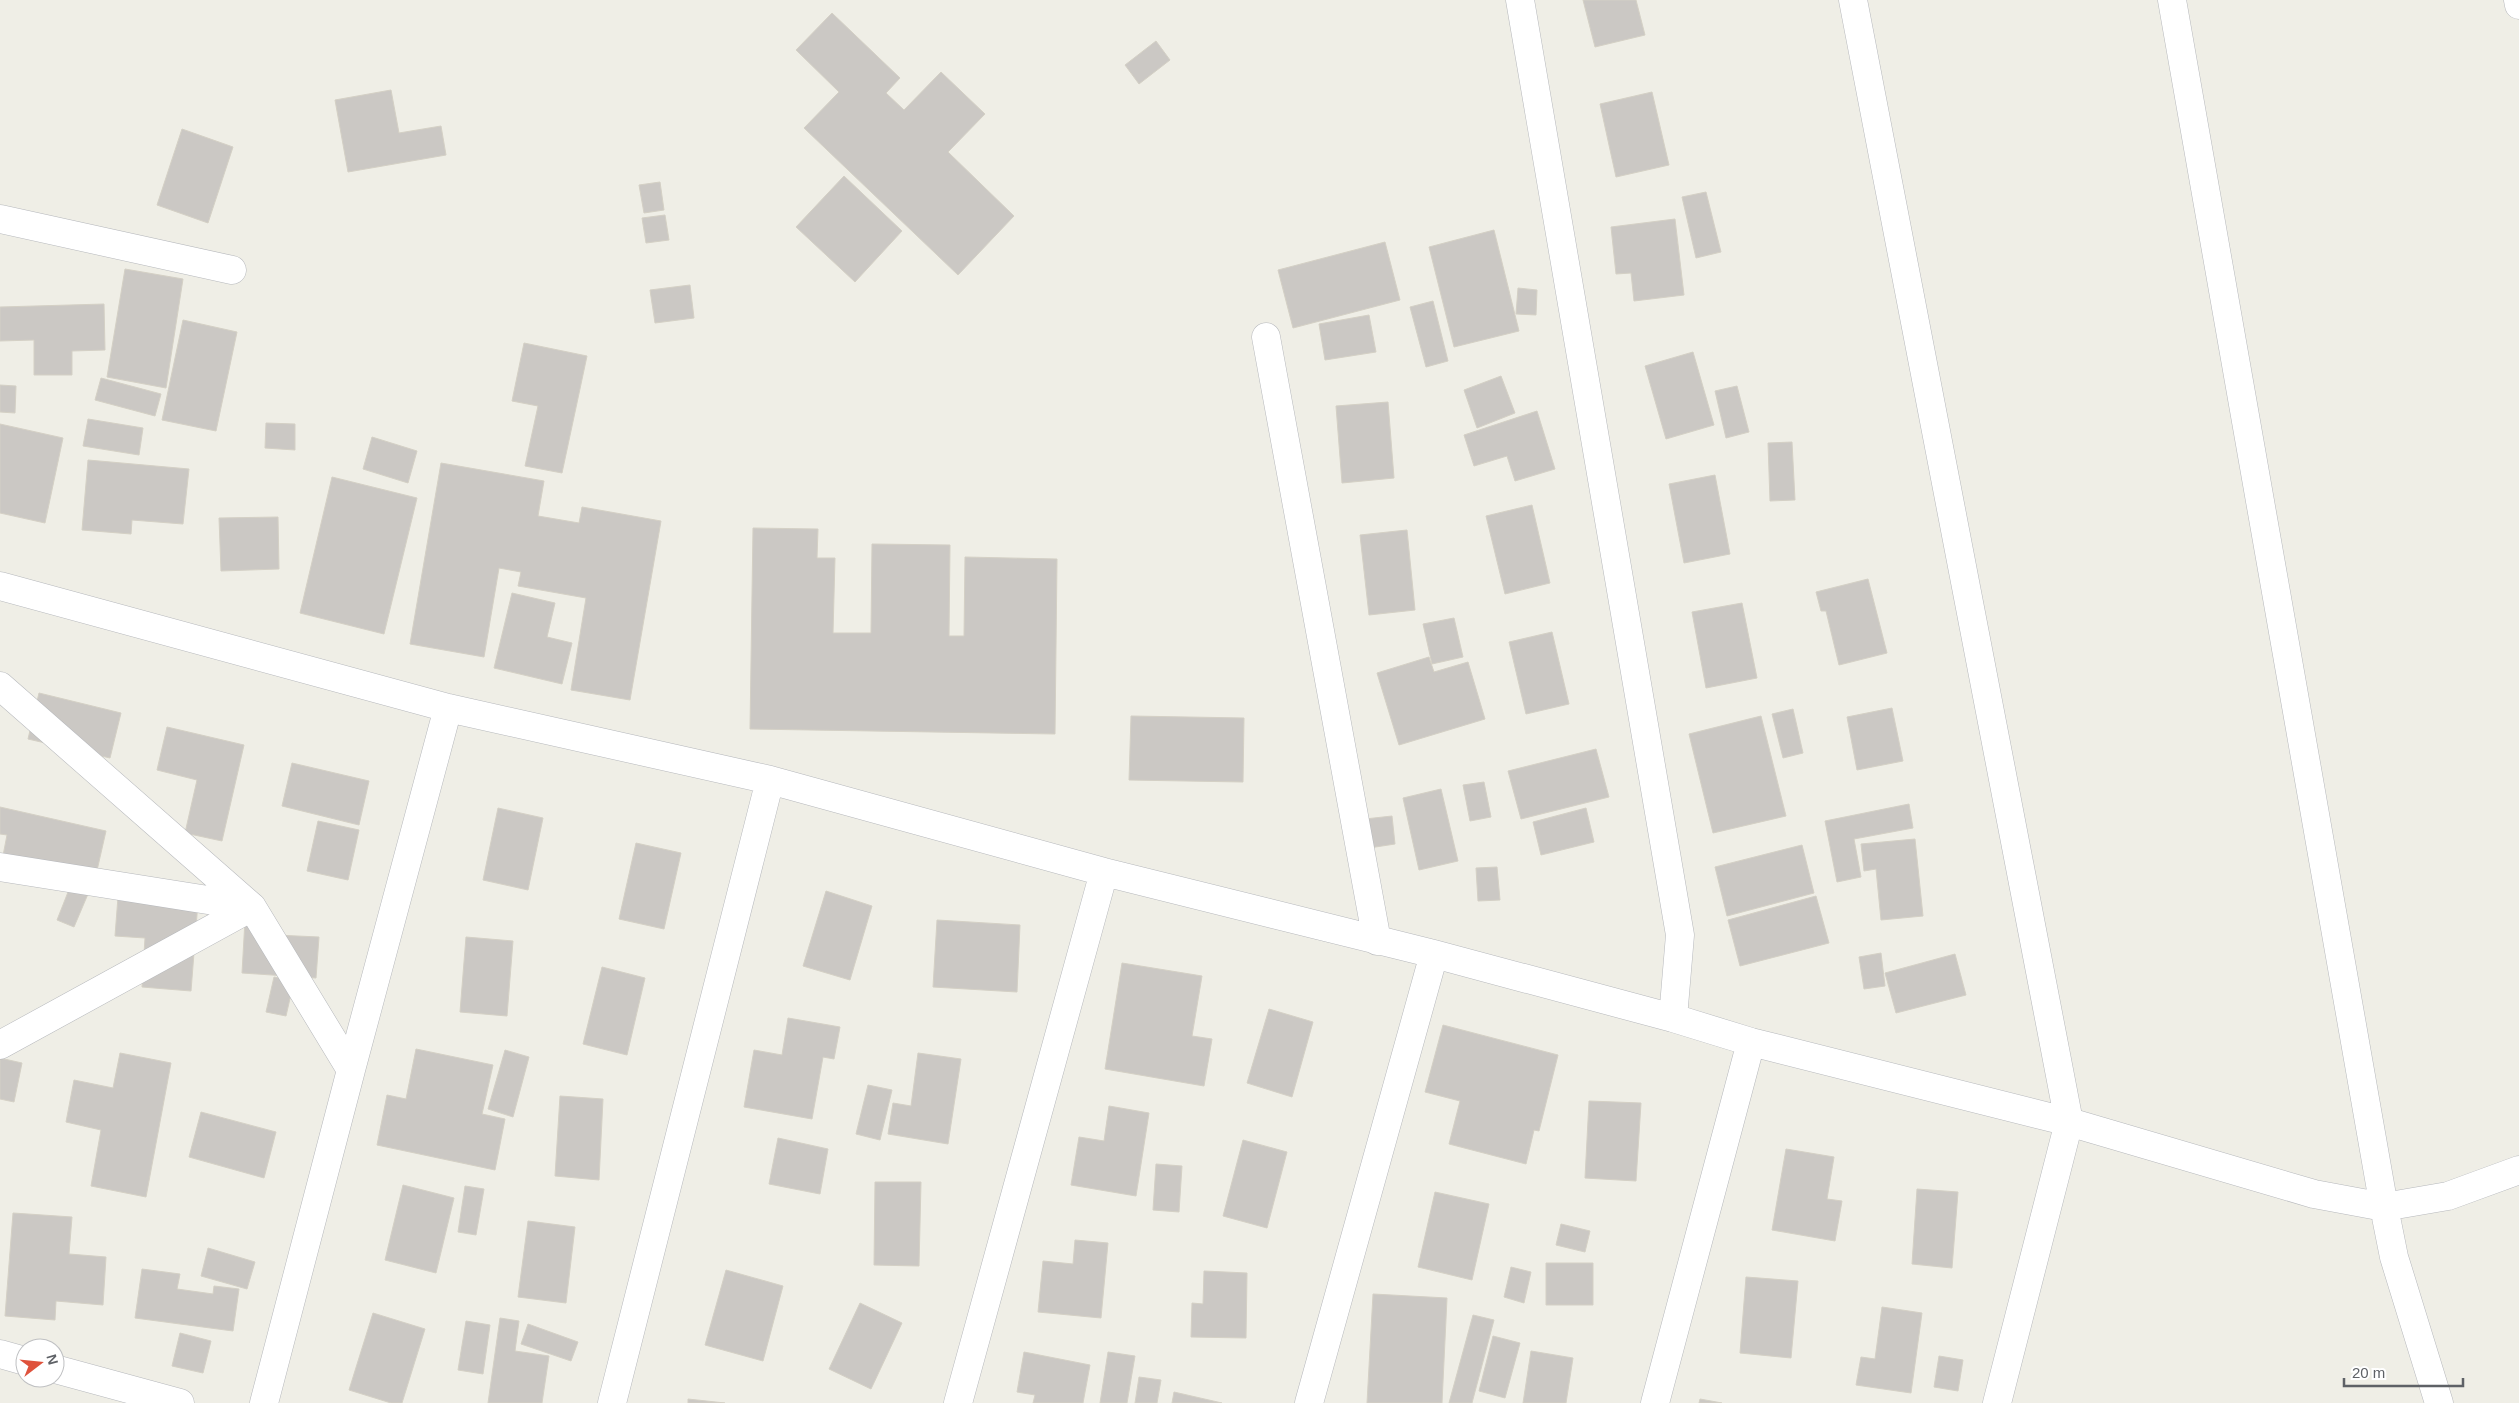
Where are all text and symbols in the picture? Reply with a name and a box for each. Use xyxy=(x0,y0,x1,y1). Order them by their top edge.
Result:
north arrow xyxy=(15,1338,65,1388)
text: N xyxy=(43,1352,62,1366)
scale bar xyxy=(2344,1356,2463,1388)
text: 20 m xyxy=(2352,1364,2385,1381)

